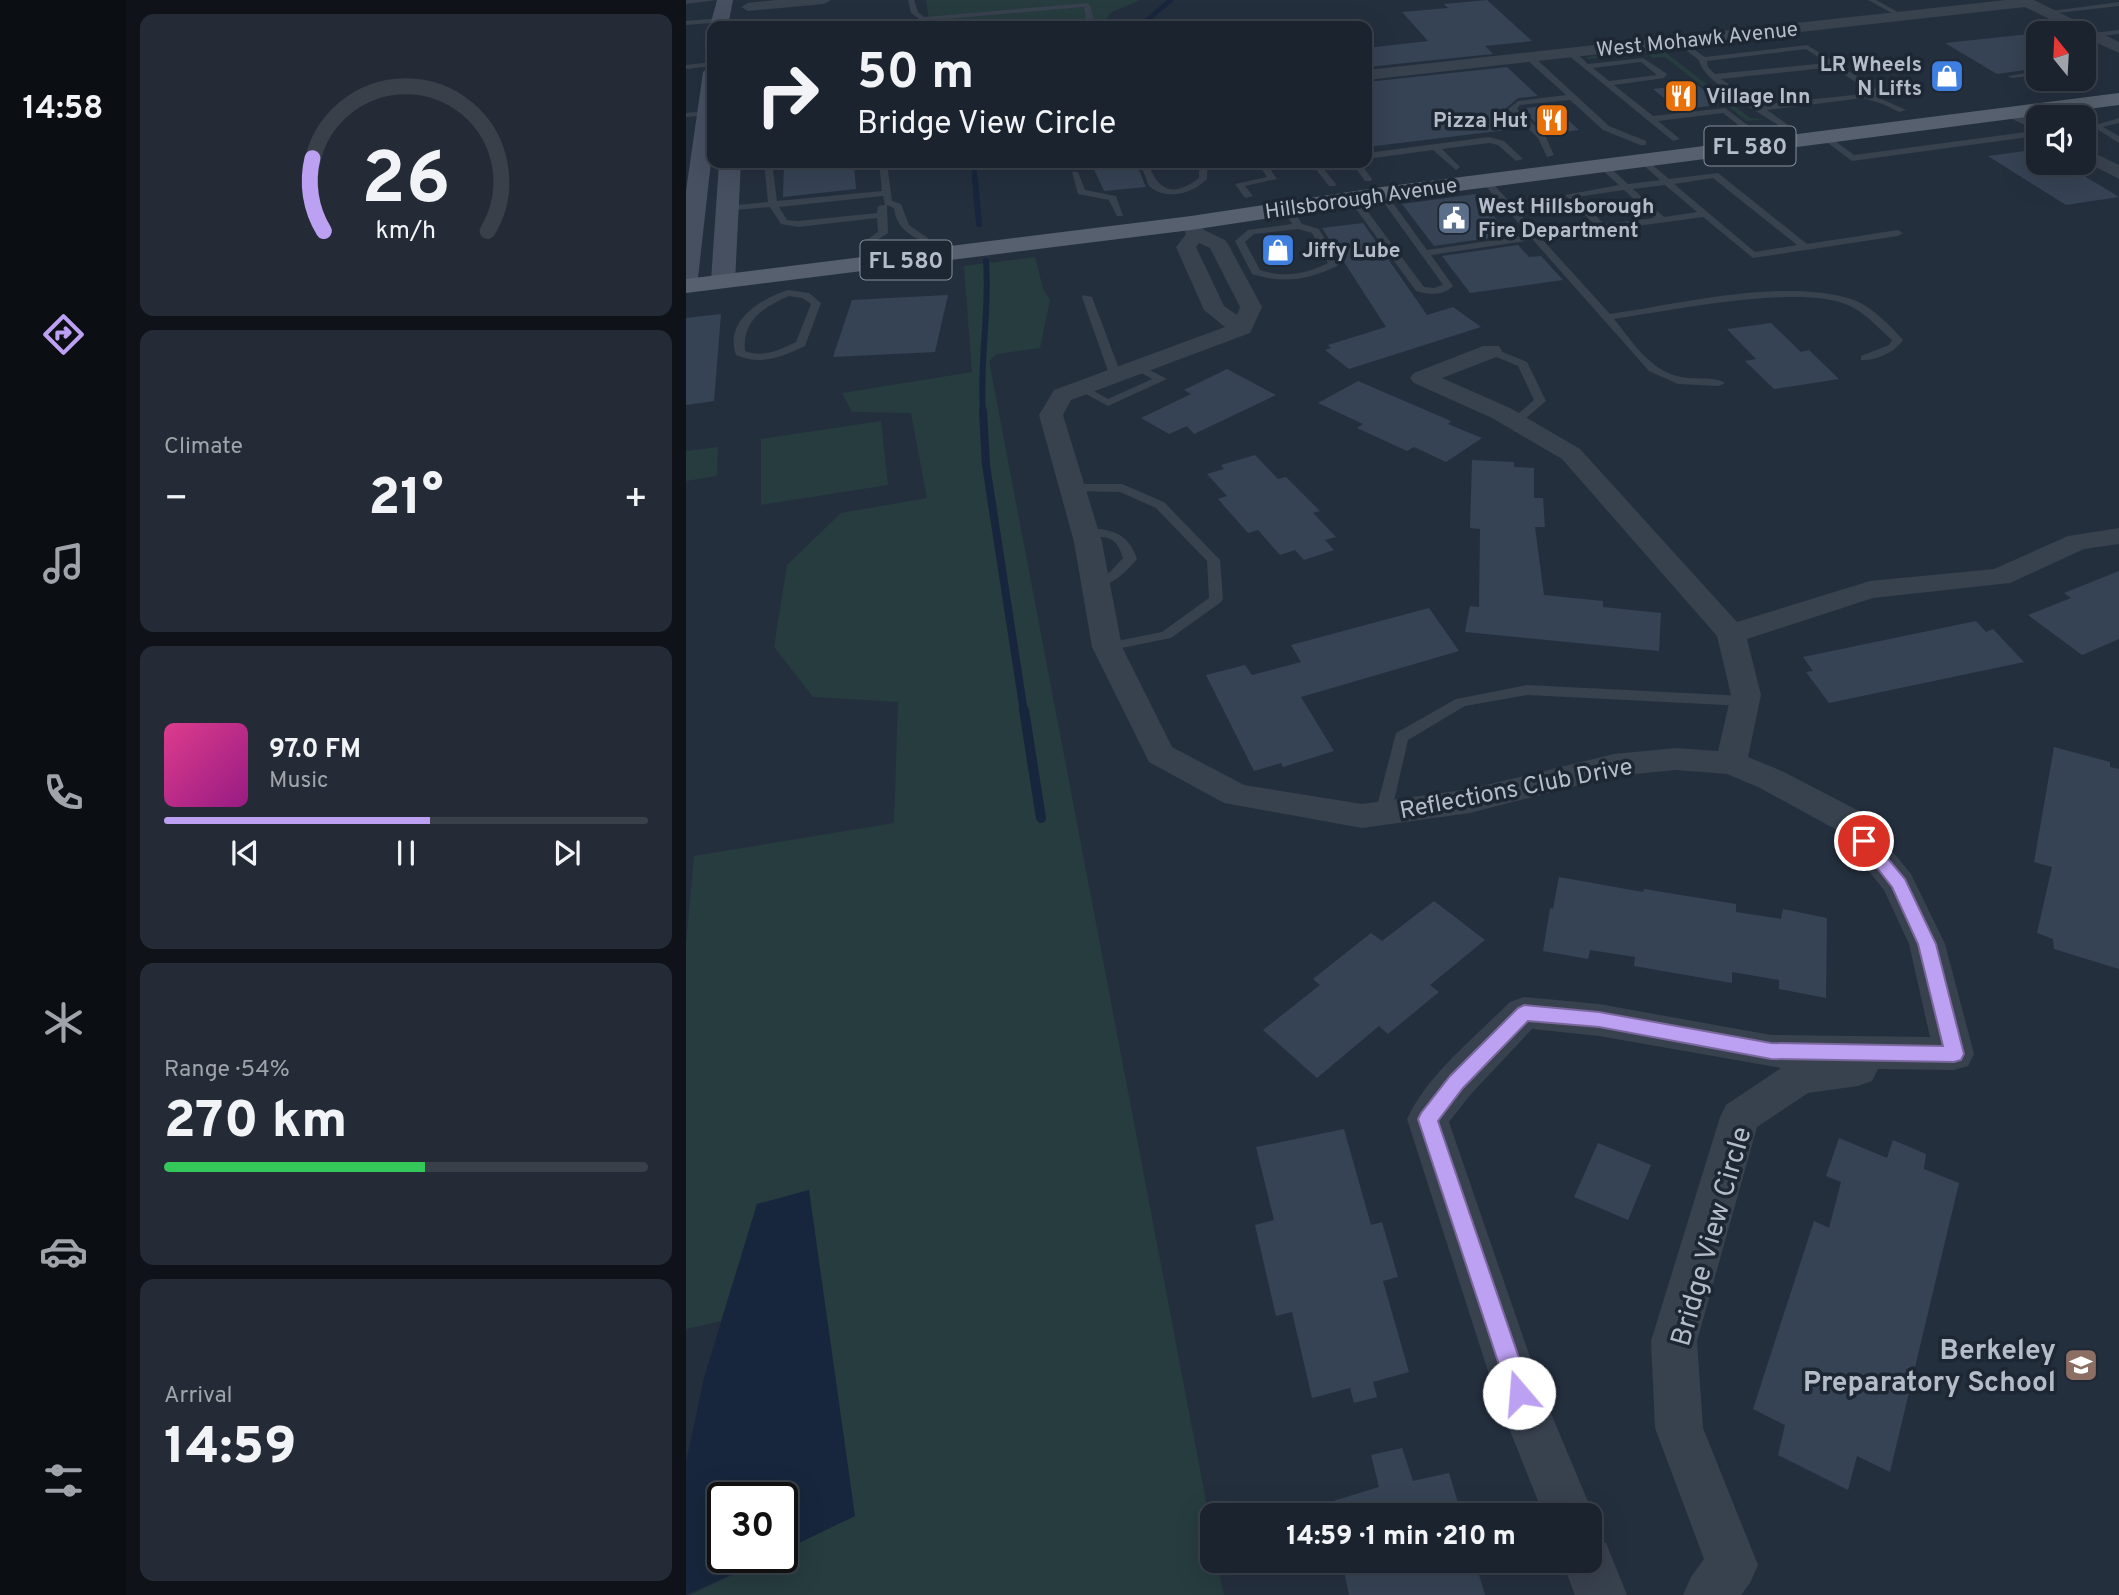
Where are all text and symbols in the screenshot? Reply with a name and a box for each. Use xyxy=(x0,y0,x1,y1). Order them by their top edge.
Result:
street label: West Mohawk Avenue xyxy=(1595,16,1799,65)
north arrow xyxy=(2026,21,2096,91)
map controls xyxy=(2026,21,2096,175)
text: 50 m xyxy=(857,44,974,106)
icon: right xyxy=(742,49,833,140)
place label: LR Wheels N Lifts xyxy=(1820,52,1922,103)
shop icon: LR Wheels N Lifts xyxy=(1928,57,1966,95)
restaurant icon: Village Inn xyxy=(1662,77,1700,115)
place label: Village Inn xyxy=(1706,84,1810,111)
text: 14:58 xyxy=(23,90,103,130)
restaurant icon: Pizza Hut xyxy=(1533,101,1571,139)
text: Bridge View Circle xyxy=(857,105,1116,145)
button: sound xyxy=(2026,105,2096,175)
place label: Pizza Hut xyxy=(1433,108,1528,135)
road number: FL 580 xyxy=(1704,127,1796,166)
text: 26 xyxy=(361,137,451,229)
street label: Hillsborough Avenue xyxy=(1263,173,1459,226)
place label: West Hillsborough Fire Department xyxy=(1478,194,1654,245)
public building icon: West Hillsborough Fire Department xyxy=(1435,199,1473,237)
text: km/h xyxy=(376,216,436,248)
shop icon: Jiffy Lube xyxy=(1259,231,1297,269)
place label: Jiffy Lube xyxy=(1302,238,1401,265)
road number: FL 580 xyxy=(860,241,952,280)
icon: directions xyxy=(39,310,88,359)
text: Climate xyxy=(164,433,243,462)
text: 21° xyxy=(369,467,443,533)
text: − xyxy=(164,476,189,525)
text: + xyxy=(623,476,648,525)
icon: music xyxy=(39,539,88,588)
text: 97.0 FM xyxy=(269,734,361,767)
street label: Reflections Club Drive xyxy=(1397,753,1635,827)
text: Music xyxy=(269,767,329,796)
icon: phone xyxy=(39,768,88,817)
pin xyxy=(1834,811,1894,871)
icon: arrive xyxy=(1845,822,1883,860)
icon: previous xyxy=(226,834,264,872)
icon: pause xyxy=(387,834,425,872)
icon: next xyxy=(548,834,586,872)
icon: climate xyxy=(39,998,88,1047)
text: Range · 54% xyxy=(164,1056,290,1085)
text: 270 km xyxy=(164,1090,347,1156)
street label: Bridge View Circle xyxy=(1664,1123,1761,1351)
icon: car xyxy=(39,1227,88,1276)
place label: Berkeley Preparatory School xyxy=(1803,1334,2056,1402)
school or university icon: Berkeley Preparatory School xyxy=(2062,1346,2100,1384)
position arrow xyxy=(1482,1356,1556,1430)
text: Arrival xyxy=(164,1382,233,1411)
text: 14:59 xyxy=(164,1416,296,1482)
icon: filters xyxy=(39,1456,88,1505)
speed limit sign: 30 xyxy=(707,1482,798,1573)
text: 14:59 · 1 min · 210 m xyxy=(1286,1521,1516,1554)

